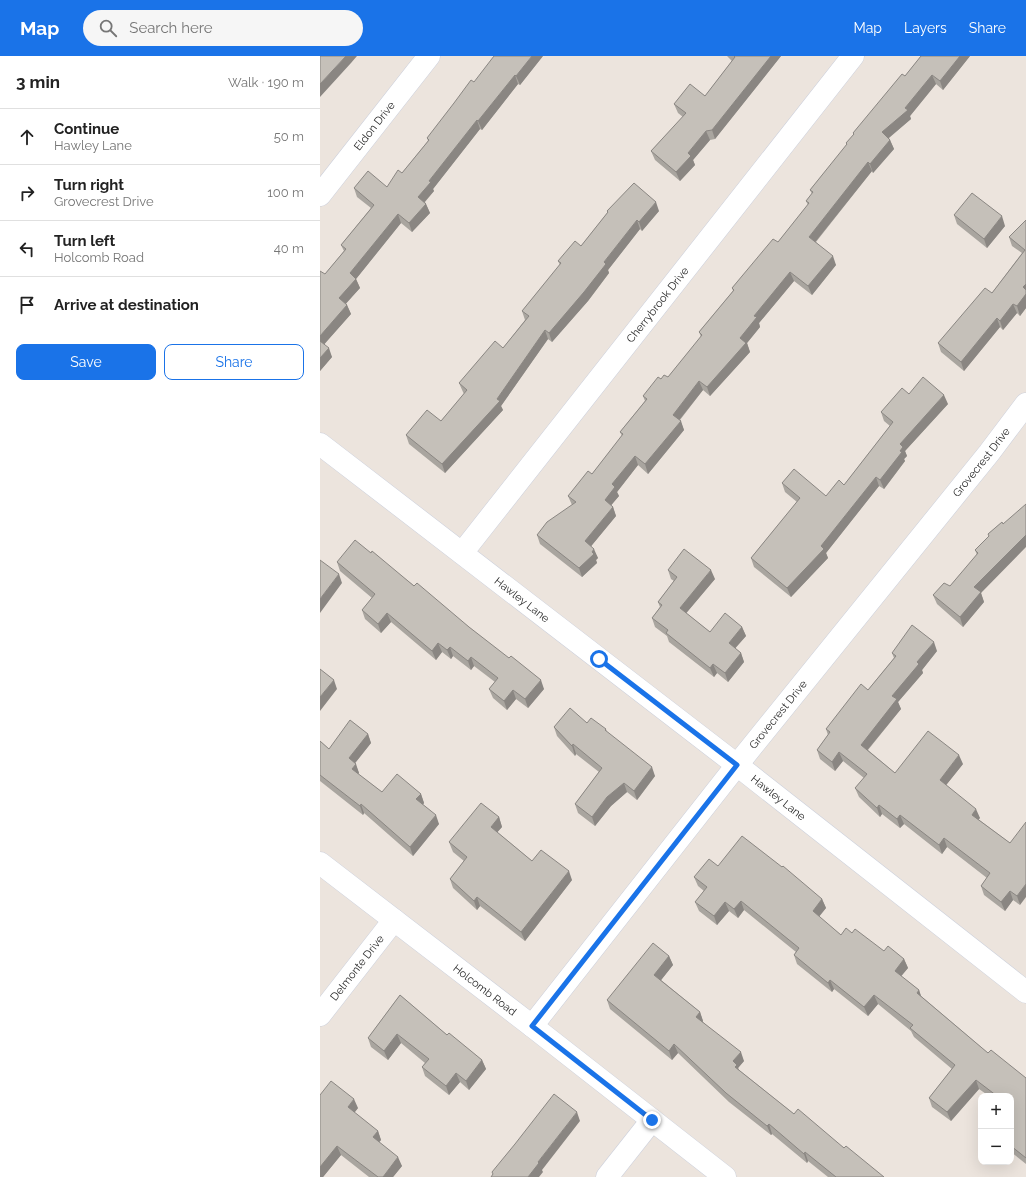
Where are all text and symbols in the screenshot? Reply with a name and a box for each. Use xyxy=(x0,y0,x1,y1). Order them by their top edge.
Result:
search box xyxy=(83,10,363,46)
text: Map xyxy=(20,17,59,39)
icon: search xyxy=(97,17,119,39)
text: Search here xyxy=(129,19,213,37)
text: Map xyxy=(854,20,882,36)
text: Layers xyxy=(904,20,947,36)
text: Share xyxy=(969,20,1006,36)
text: 3 min xyxy=(16,72,60,92)
text: Walk · 190 m xyxy=(228,75,304,90)
street label: Eldon Drive xyxy=(351,98,398,153)
text: Continue xyxy=(54,120,119,138)
icon: ahead xyxy=(16,126,38,148)
text: 50 m xyxy=(274,129,304,144)
text: Hawley Lane xyxy=(54,138,132,153)
text: Turn right xyxy=(54,176,124,194)
icon: right xyxy=(16,182,38,204)
text: 100 m xyxy=(267,185,304,200)
text: Grovecrest Drive xyxy=(54,194,154,209)
text: Turn left xyxy=(54,232,115,250)
icon: left xyxy=(16,238,38,260)
text: 40 m xyxy=(274,241,304,256)
text: Holcomb Road xyxy=(54,250,144,265)
street label: Cherrybrook Drive xyxy=(624,264,691,345)
icon: arrive xyxy=(16,294,38,316)
text: Arrive at destination xyxy=(54,296,199,314)
button: Save xyxy=(16,344,156,380)
button: Share xyxy=(164,344,304,380)
street label: Grovecrest Drive xyxy=(950,425,1013,499)
street label: Hawley Lane xyxy=(492,574,553,625)
route start xyxy=(590,650,608,668)
street label: Grovecrest Drive xyxy=(746,677,810,751)
street label: Hawley Lane xyxy=(749,772,809,823)
street label: Delmonte Drive xyxy=(327,932,387,1003)
street label: Holcomb Road xyxy=(451,961,519,1018)
map controls xyxy=(978,1093,1014,1165)
button: + xyxy=(978,1093,1014,1129)
route end xyxy=(643,1111,661,1129)
button: − xyxy=(978,1129,1014,1165)

